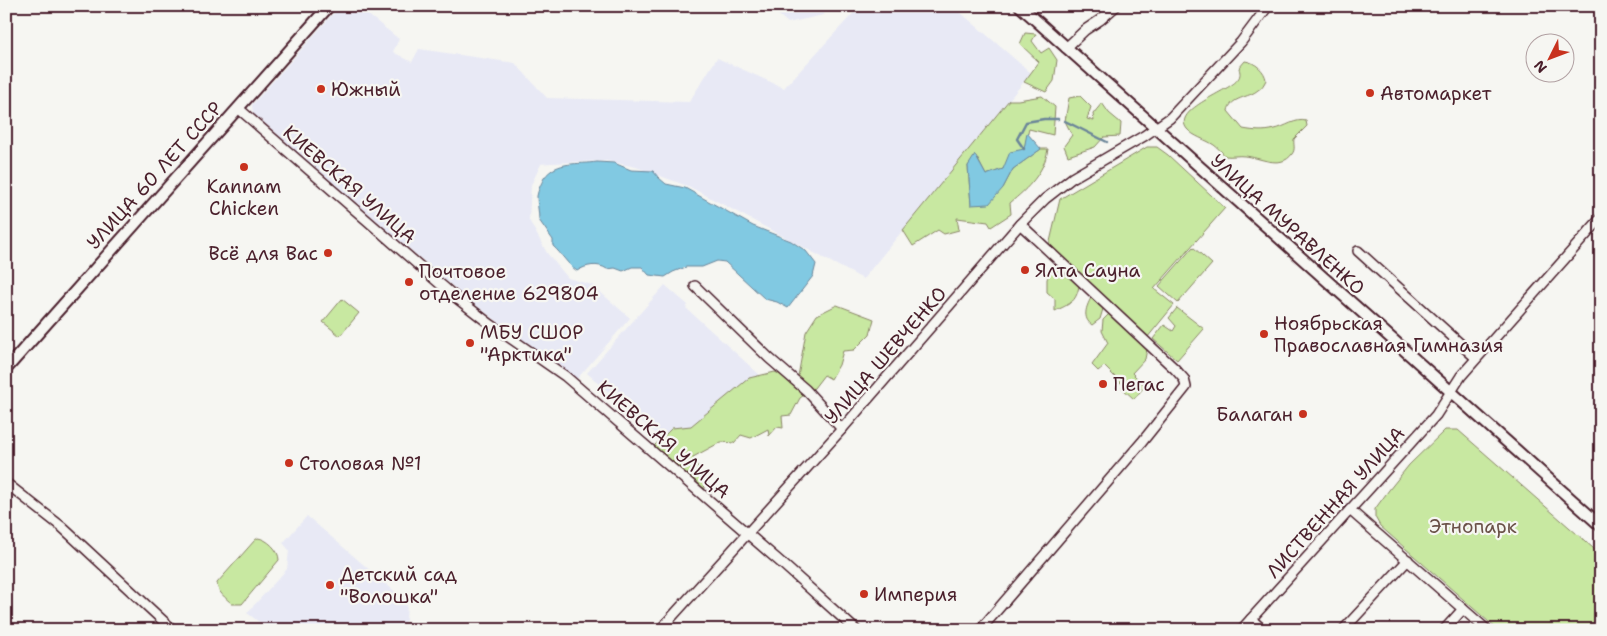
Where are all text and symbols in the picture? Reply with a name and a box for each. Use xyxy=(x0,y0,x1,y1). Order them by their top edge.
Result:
north arrow xyxy=(1524,32,1574,82)
text: N xyxy=(1530,57,1551,77)
place label: Южный xyxy=(331,77,401,102)
place label: Автомаркет xyxy=(1380,81,1492,106)
marker: Южный xyxy=(315,83,327,95)
marker: Автомаркет xyxy=(1364,87,1376,99)
street label: УЛИЦА 60 ЛЕТ СССР xyxy=(81,96,227,255)
street label: КИЕВСКАЯ УЛИЦА xyxy=(278,120,422,249)
street label: УЛИЦА МУРАВЛЕНКО xyxy=(1205,148,1370,300)
marker: Kannam Chicken xyxy=(238,161,250,173)
place label: Kannam Chicken xyxy=(207,174,282,221)
place label: Всё для Вас xyxy=(209,241,318,266)
marker: Всё для Вас xyxy=(322,247,334,259)
place label: Ялта Сауна xyxy=(1035,258,1141,283)
place label: Почтовое отделение 629804 xyxy=(419,259,599,306)
marker: Ялта Сауна xyxy=(1019,264,1031,276)
marker: Почтовое отделение 629804 xyxy=(403,276,415,288)
street label: УЛИЦА ШЕВЧЕНКО xyxy=(819,281,952,429)
place label: Ноябрьская Православная Гимназия xyxy=(1274,311,1503,358)
place label: МБУ СШОР "Арктика" xyxy=(480,320,583,367)
marker: Ноябрьская Православная Гимназия xyxy=(1258,328,1270,340)
marker: МБУ СШОР "Арктика" xyxy=(464,337,476,349)
place label: Пегас xyxy=(1113,372,1165,397)
street label: КИЕВСКАЯ УЛИЦА xyxy=(592,375,736,504)
marker: Пегас xyxy=(1097,378,1109,390)
place label: Балаган xyxy=(1216,402,1293,427)
marker: Балаган xyxy=(1297,408,1309,420)
street label: ЛИСТВЕННАЯ УЛИЦА xyxy=(1261,421,1410,583)
place label: Столовая №1 xyxy=(299,451,422,476)
marker: Столовая №1 xyxy=(283,457,295,469)
park label: Этнопарк xyxy=(1429,514,1517,539)
place label: Детский сад "Волошка" xyxy=(340,562,457,609)
marker: Детский сад "Волошка" xyxy=(324,579,336,591)
place label: Империя xyxy=(874,582,957,607)
marker: Империя xyxy=(858,588,870,600)

